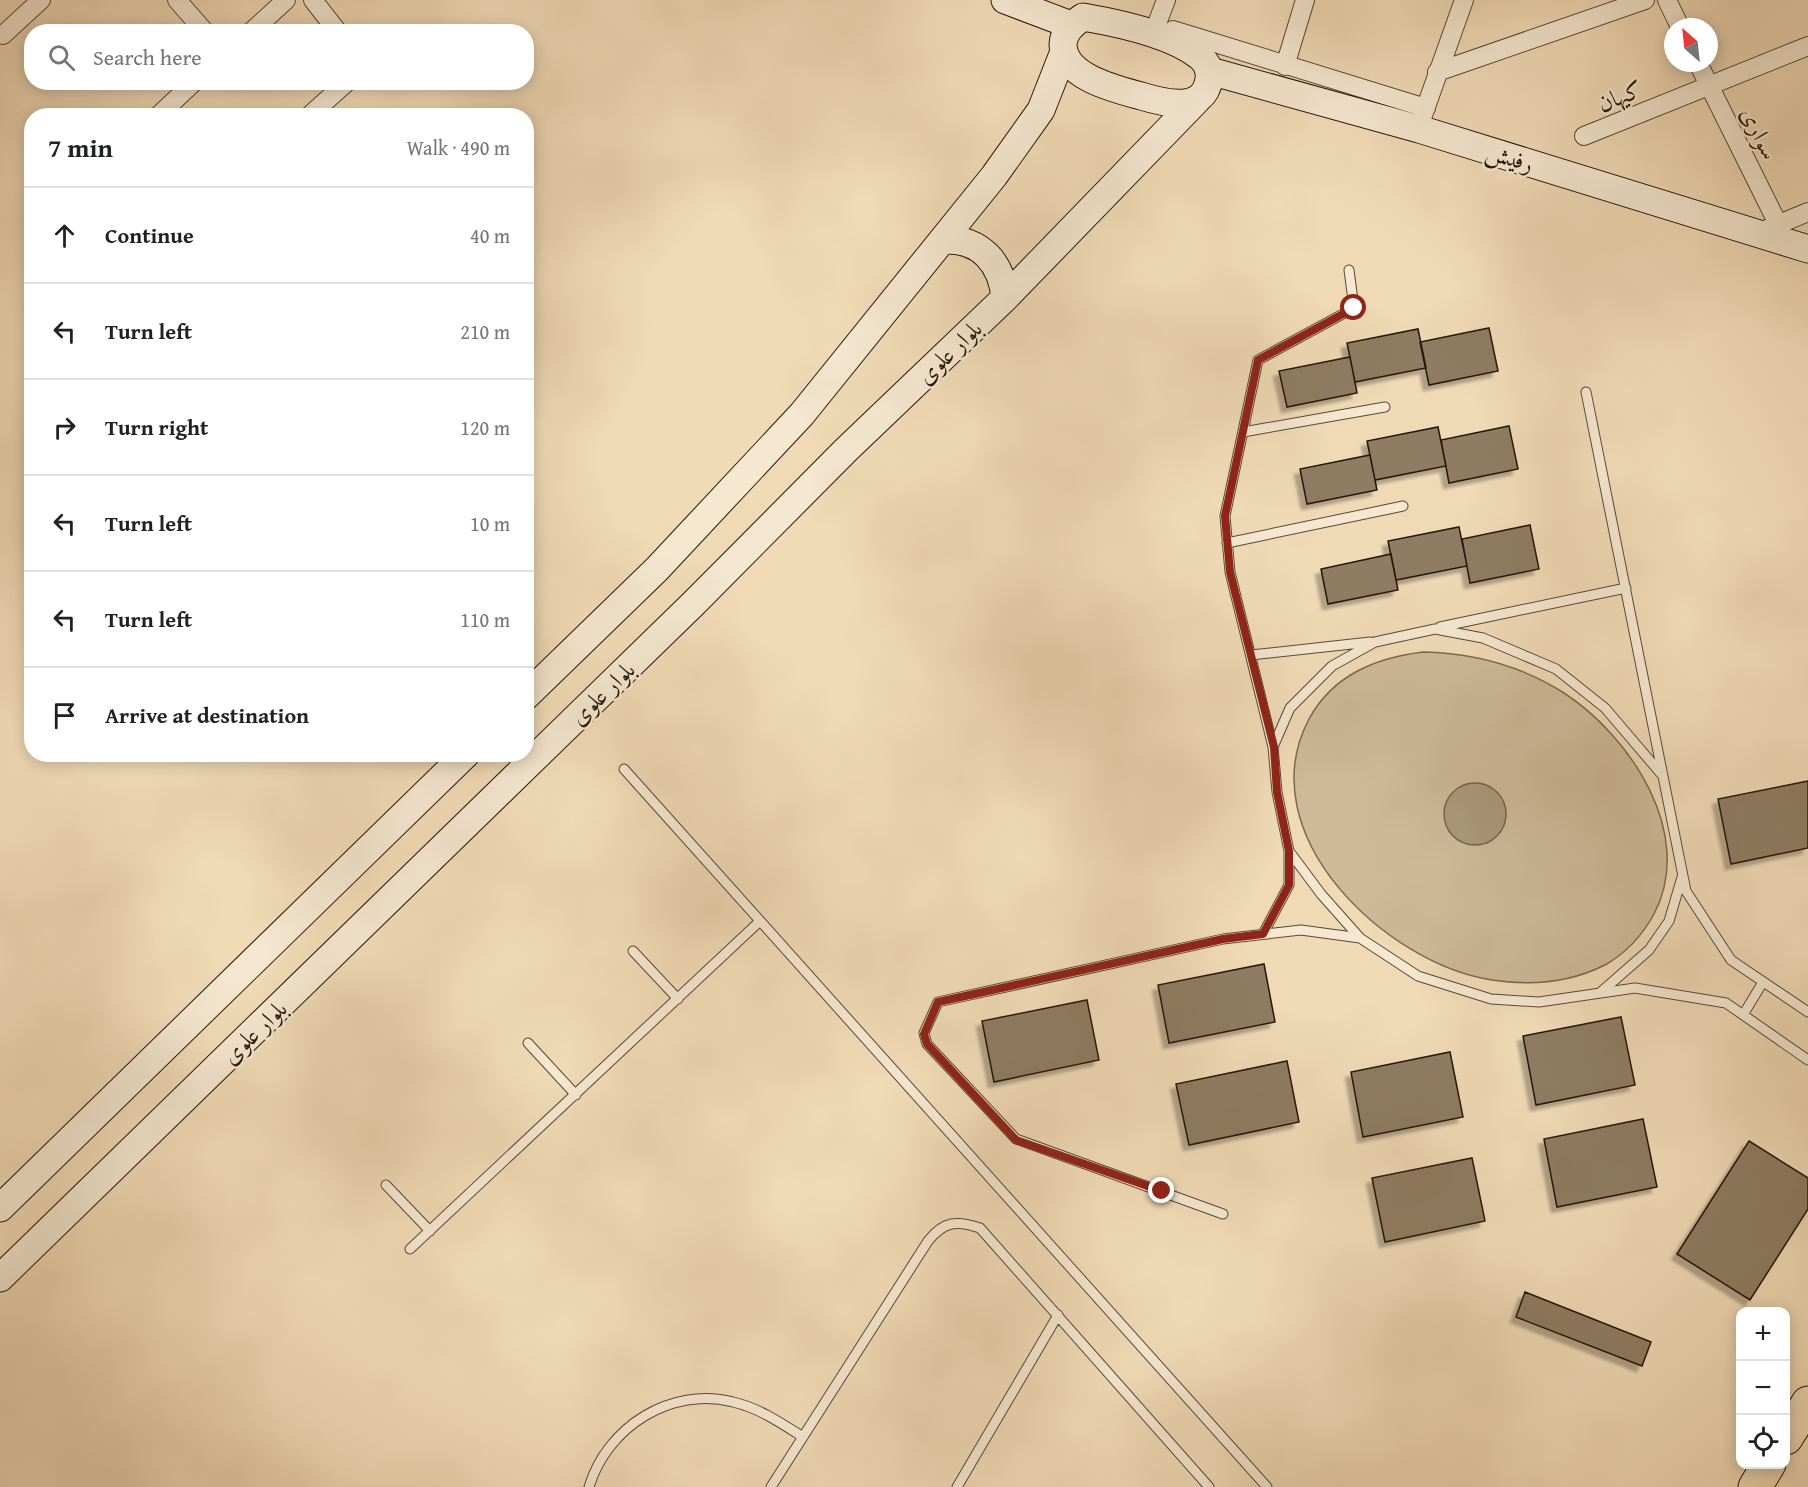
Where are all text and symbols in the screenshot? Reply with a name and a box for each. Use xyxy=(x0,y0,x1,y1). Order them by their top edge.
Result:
north arrow xyxy=(1664,18,1718,72)
search box xyxy=(24,24,534,90)
icon: search xyxy=(45,41,78,74)
text: Search here xyxy=(93,41,202,73)
street label: کیهان xyxy=(1592,71,1648,121)
street label: سواری xyxy=(1732,101,1788,165)
text: 7 min xyxy=(48,128,113,167)
text: Walk · 490 m xyxy=(407,133,510,162)
street label: رفیش xyxy=(1482,133,1538,181)
icon: ahead xyxy=(48,219,81,252)
text: Continue xyxy=(105,219,194,251)
text: 40 m xyxy=(470,221,510,250)
route start xyxy=(1340,294,1366,320)
street label: بلوار علوی xyxy=(908,312,990,392)
icon: left xyxy=(48,315,81,348)
text: Turn left xyxy=(105,315,192,347)
text: 210 m xyxy=(460,317,510,346)
icon: right xyxy=(48,411,81,444)
text: Turn right xyxy=(105,411,208,443)
text: 120 m xyxy=(460,413,510,442)
icon: left xyxy=(48,507,81,540)
text: Turn left xyxy=(105,507,192,539)
text: 10 m xyxy=(470,509,510,538)
icon: left xyxy=(48,603,81,636)
text: Turn left xyxy=(105,603,192,635)
text: 110 m xyxy=(460,605,510,634)
street label: بلوار علوی xyxy=(561,653,643,733)
icon: arrive xyxy=(48,699,81,732)
text: Arrive at destination xyxy=(105,699,309,731)
street label: بلوار علوی xyxy=(213,992,295,1072)
route end xyxy=(1148,1177,1174,1203)
map controls xyxy=(1736,1307,1790,1469)
button: + xyxy=(1736,1307,1790,1361)
button: − xyxy=(1736,1361,1790,1415)
button: locate xyxy=(1736,1415,1790,1469)

